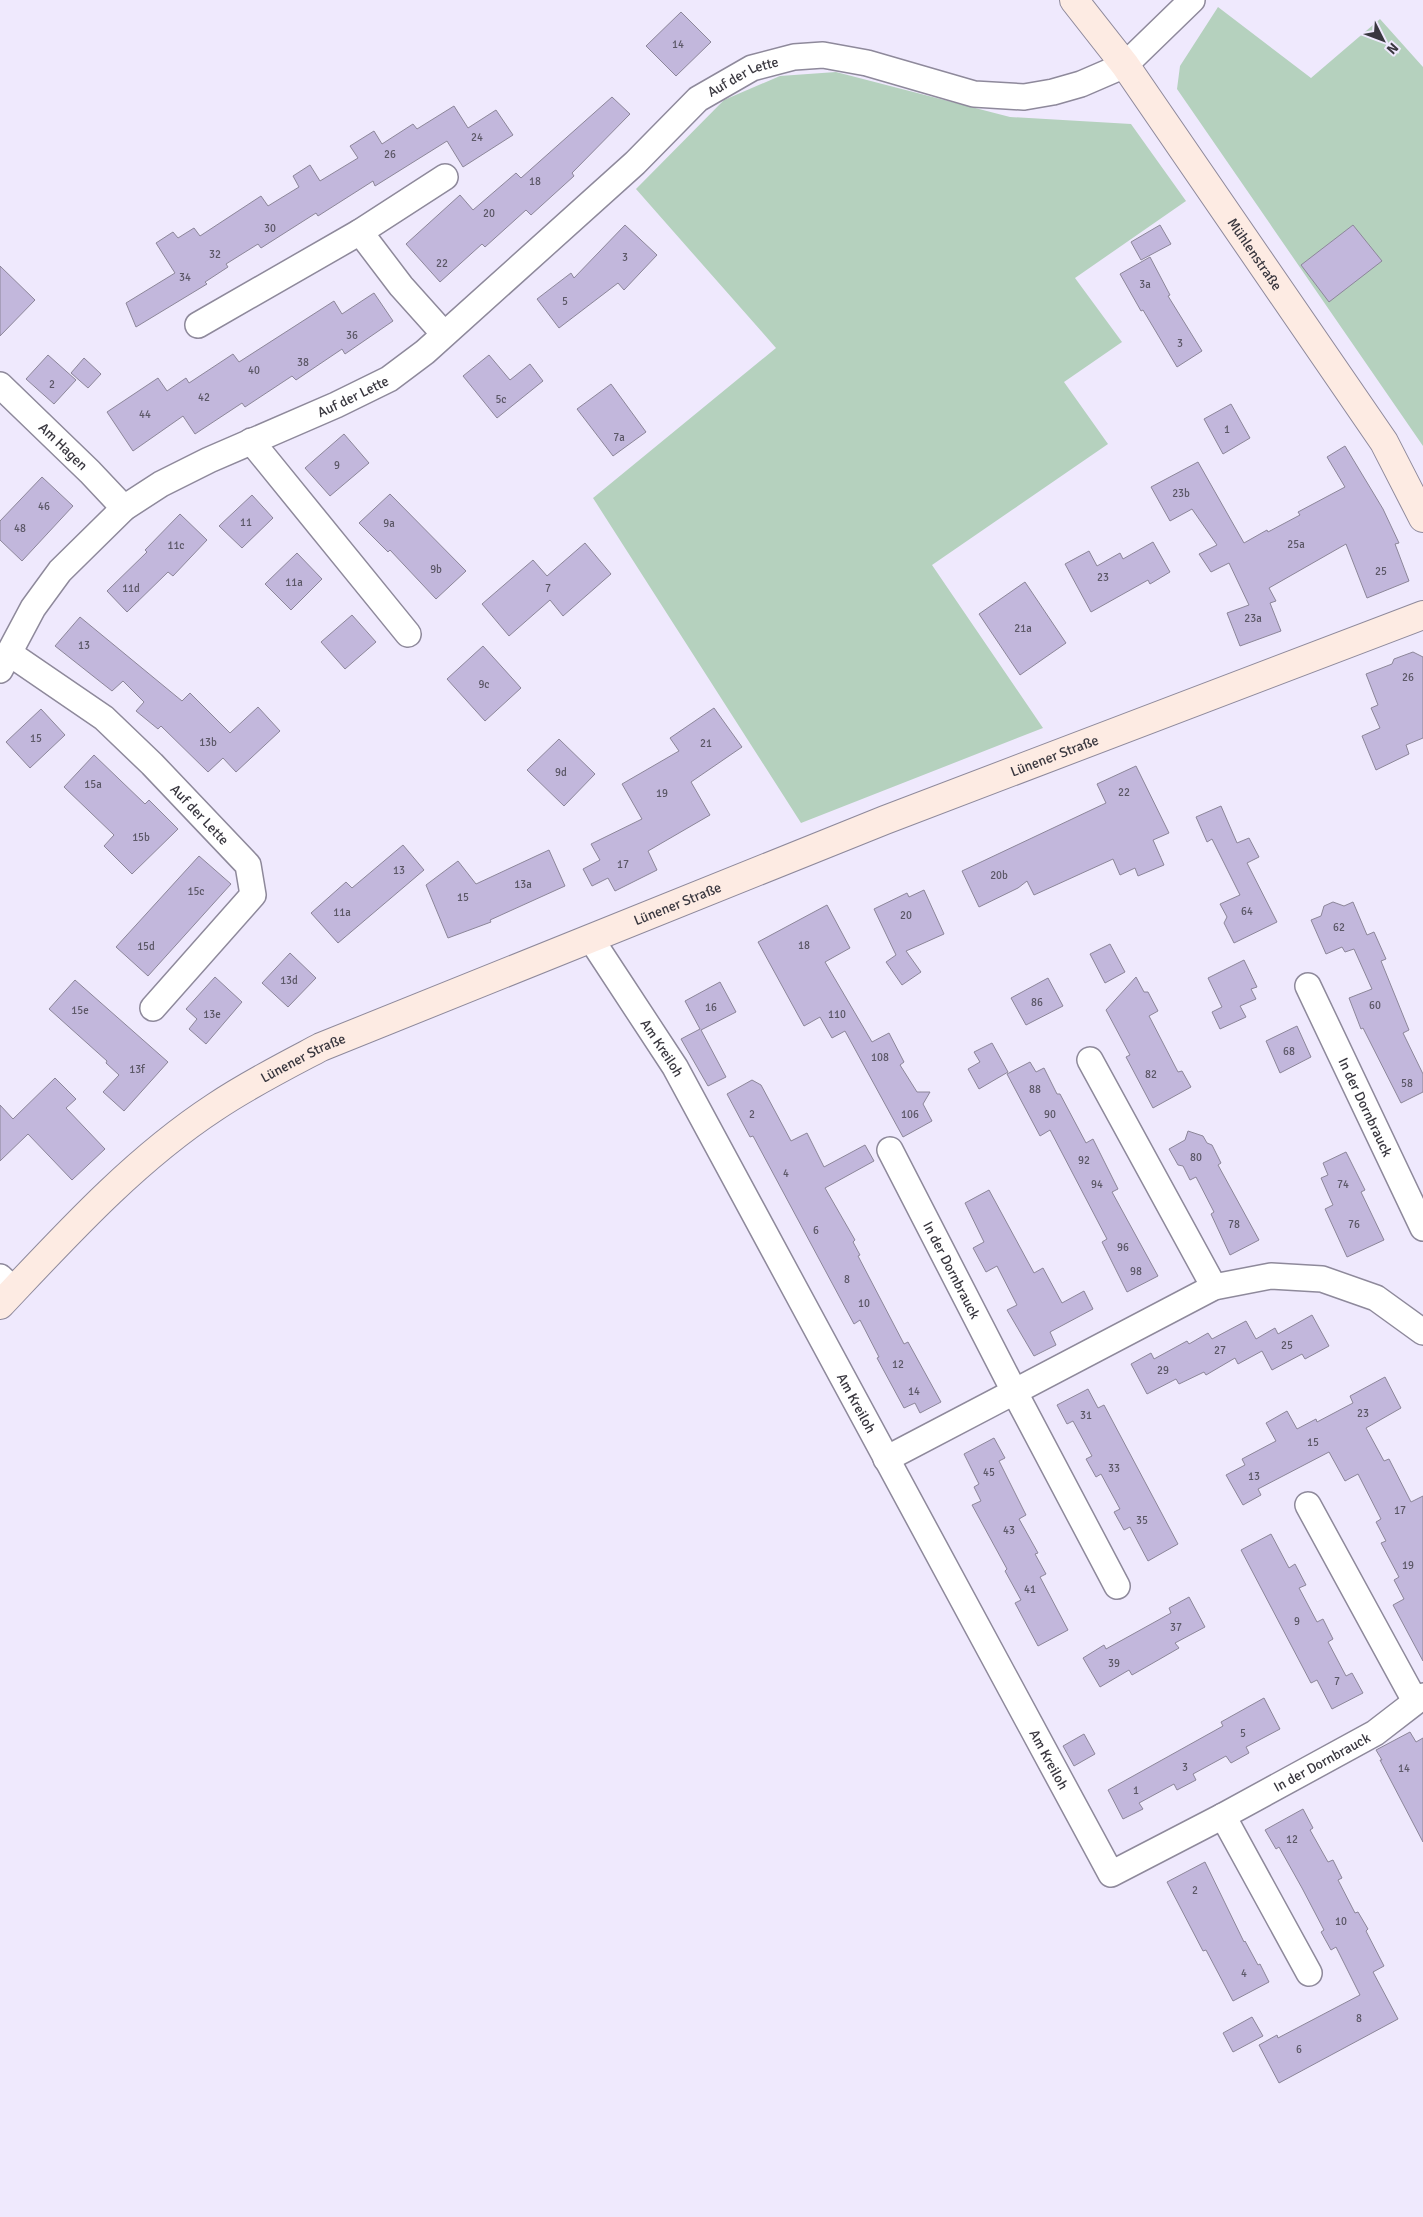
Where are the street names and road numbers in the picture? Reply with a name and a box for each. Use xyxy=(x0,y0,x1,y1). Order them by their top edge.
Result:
street label: Auf der Lette xyxy=(704,53,780,101)
street label: Mühlenstraße xyxy=(1224,215,1285,294)
street label: Auf der Lette xyxy=(315,372,392,421)
street label: Am Hagen xyxy=(35,419,91,474)
street label: Lünener Straße xyxy=(1008,731,1101,780)
street label: Auf der Lette xyxy=(167,781,232,849)
street label: Lünener Straße xyxy=(631,879,724,929)
street label: Am Kreiloh xyxy=(637,1016,687,1080)
street label: Lünener Straße xyxy=(258,1030,348,1086)
street label: In der Dornbrauck xyxy=(1334,1055,1396,1159)
street label: In der Dornbrauck xyxy=(919,1219,983,1322)
street label: Am Kreiloh xyxy=(833,1370,879,1436)
street label: Am Kreiloh xyxy=(1025,1727,1072,1793)
street label: In der Dornbrauck xyxy=(1271,1729,1373,1796)

